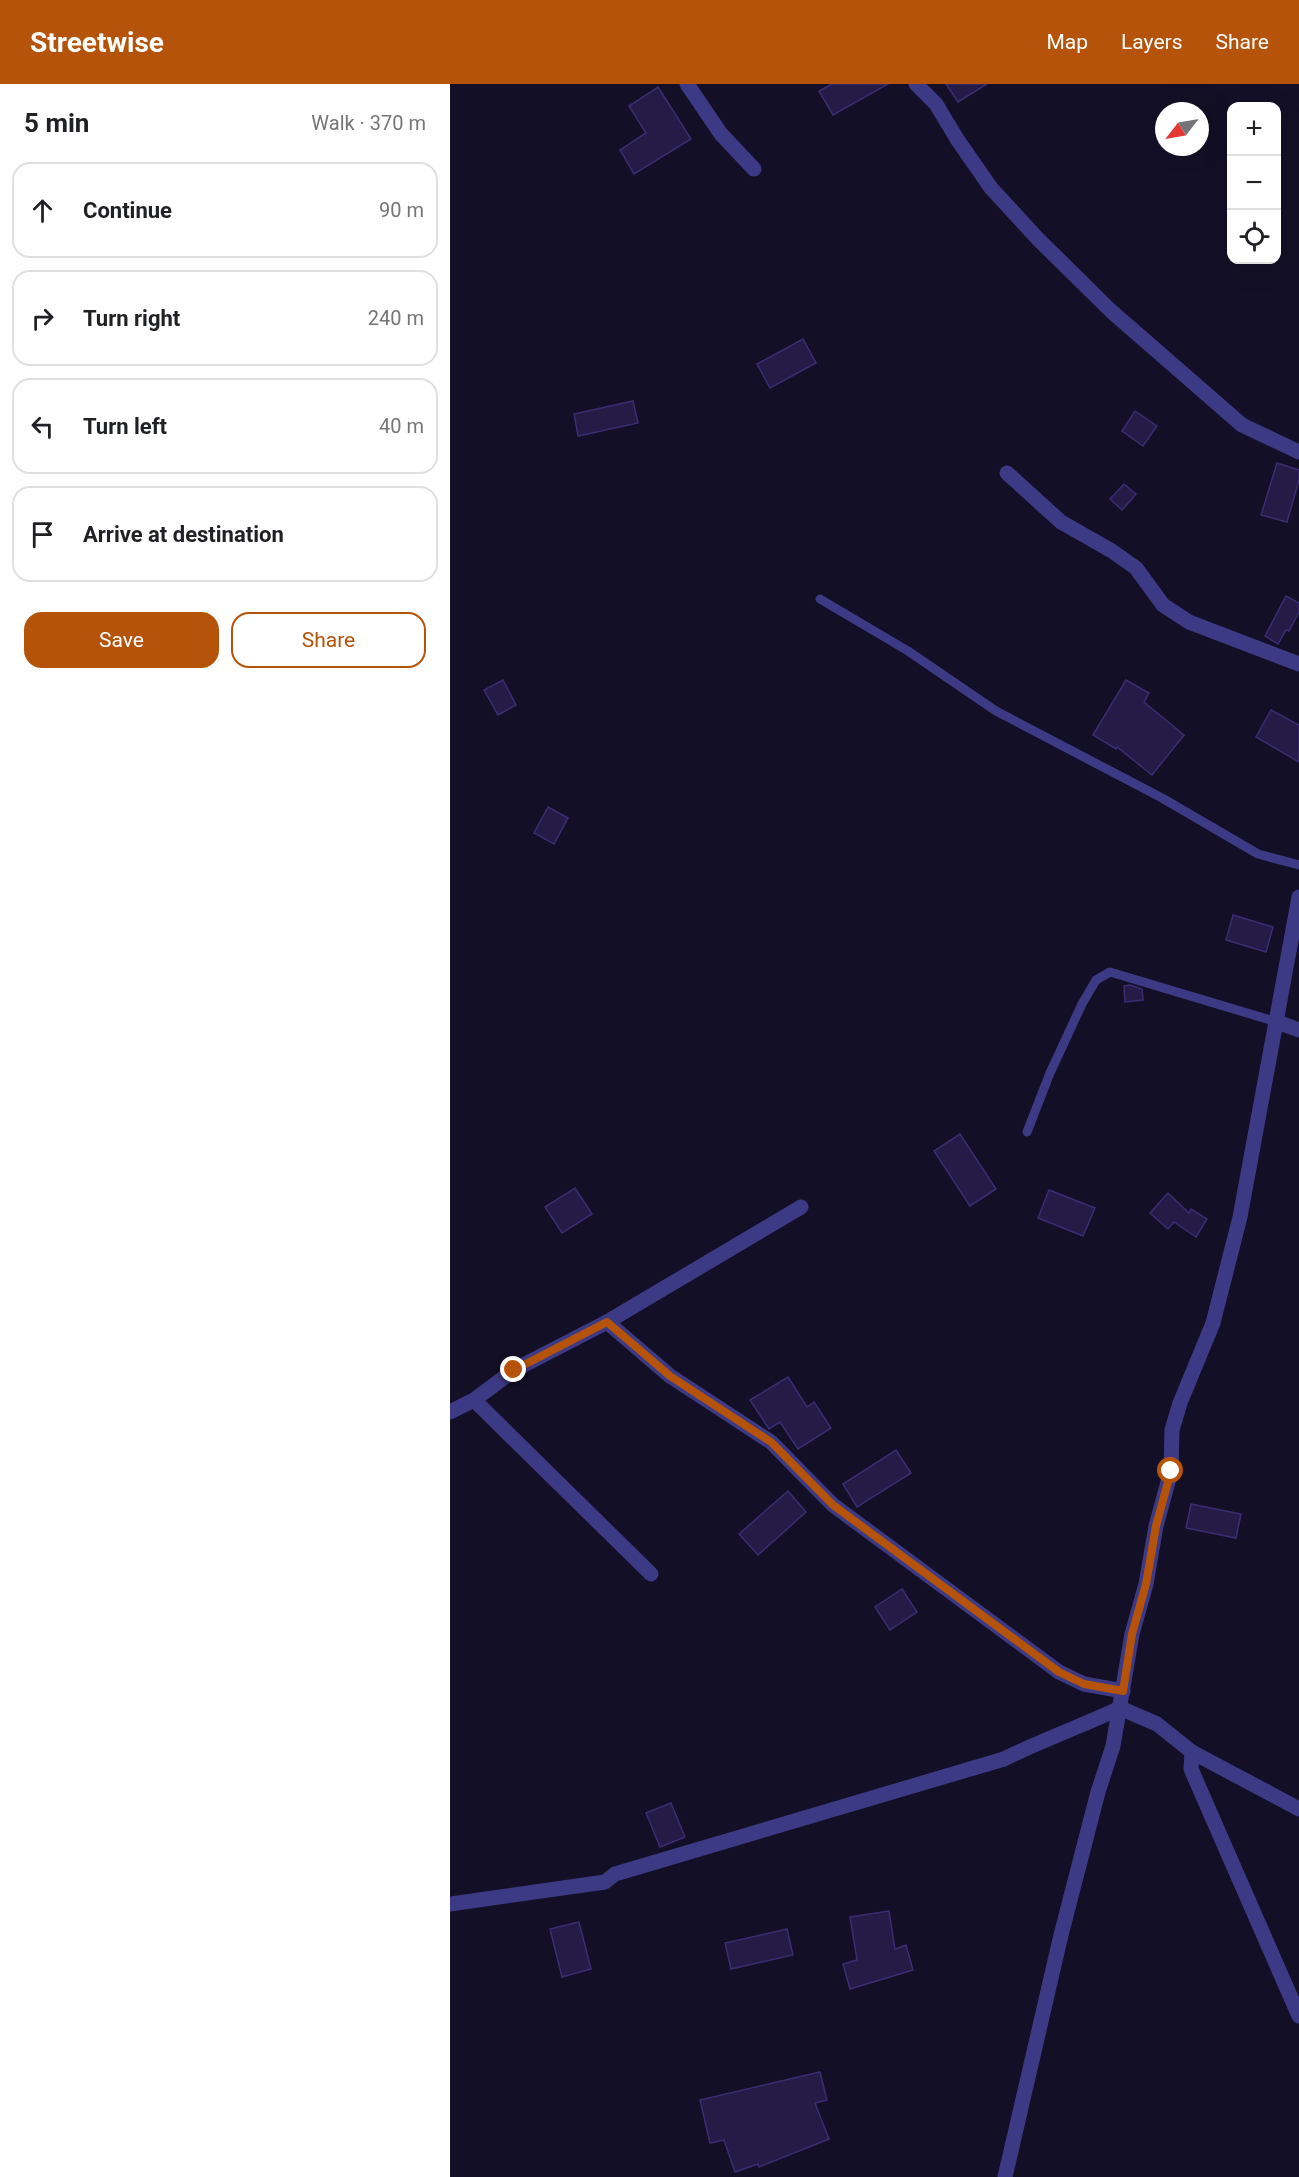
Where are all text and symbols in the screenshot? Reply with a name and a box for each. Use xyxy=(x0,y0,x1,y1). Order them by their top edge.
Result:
text: Streetwise xyxy=(30,26,164,59)
text: Map xyxy=(1046,30,1088,54)
text: Layers xyxy=(1121,30,1182,54)
text: Share xyxy=(1215,30,1269,54)
north arrow xyxy=(1155,102,1209,156)
map controls xyxy=(1227,102,1281,264)
button: + xyxy=(1227,102,1281,156)
text: 5 min xyxy=(24,108,89,138)
text: Walk · 370 m xyxy=(311,111,426,135)
button: − xyxy=(1227,156,1281,210)
icon: ahead xyxy=(26,194,59,227)
text: Continue xyxy=(83,198,172,223)
text: 90 m xyxy=(379,198,424,222)
button: locate xyxy=(1227,210,1281,264)
icon: right xyxy=(26,302,59,335)
text: Turn right xyxy=(83,306,180,331)
text: 240 m xyxy=(368,306,424,330)
icon: left xyxy=(26,410,59,443)
text: Turn left xyxy=(83,414,167,439)
text: 40 m xyxy=(379,414,424,438)
icon: arrive xyxy=(26,518,59,551)
text: Arrive at destination xyxy=(83,522,284,547)
button: Save xyxy=(24,612,219,668)
button: Share xyxy=(231,612,426,668)
route end xyxy=(500,1356,526,1382)
route start xyxy=(1157,1457,1183,1483)

